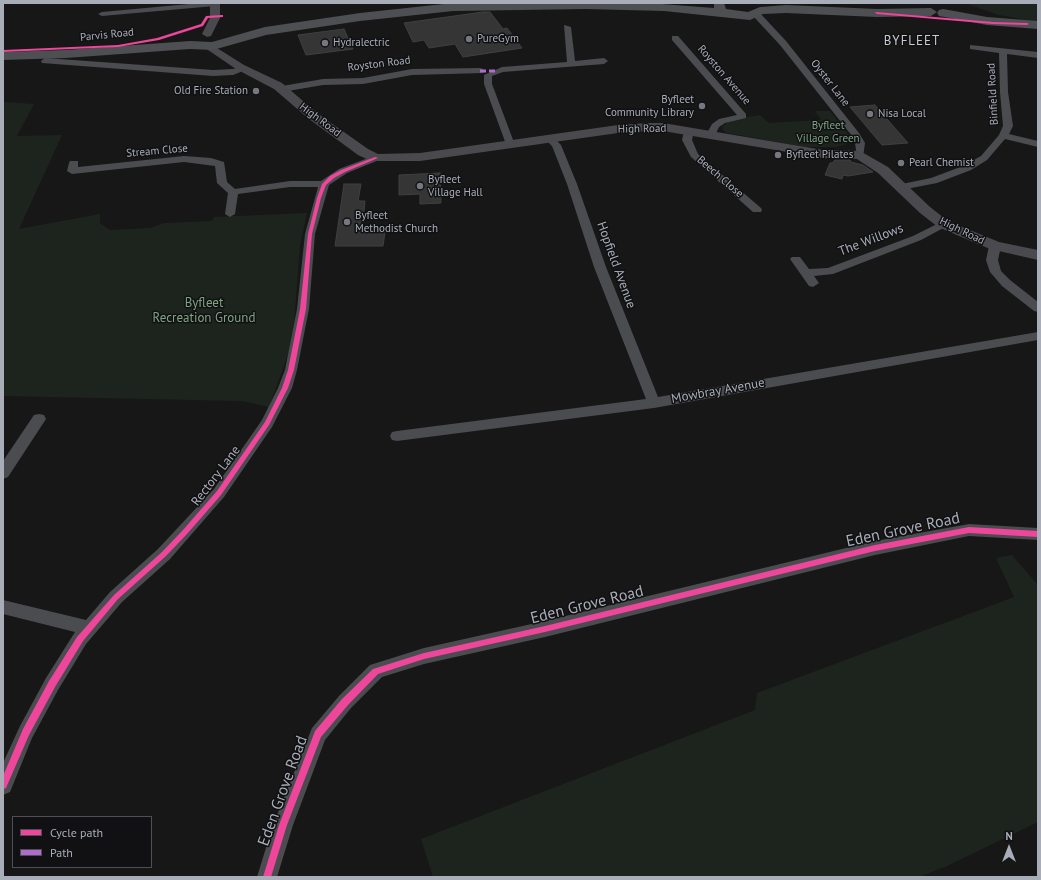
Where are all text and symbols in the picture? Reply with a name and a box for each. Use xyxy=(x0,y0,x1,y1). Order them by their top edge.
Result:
street label: Parvis Road xyxy=(79,26,135,44)
place label: PureGym xyxy=(477,32,519,46)
district label: BYFLEET xyxy=(884,33,940,49)
marker: PureGym xyxy=(464,34,474,44)
place label: Hydralectric xyxy=(333,36,390,50)
marker: Hydralectric xyxy=(320,38,330,48)
street label: Royston Avenue xyxy=(695,43,753,107)
street label: Royston Road xyxy=(347,54,411,74)
street label: Oyster Lane xyxy=(808,57,852,109)
street label: Binfield Road xyxy=(985,63,1001,125)
place label: Old Fire Station xyxy=(174,84,248,98)
marker: Old Fire Station xyxy=(251,86,261,96)
place label: Byfleet Community Library xyxy=(605,93,694,119)
street label: High Road xyxy=(297,100,343,140)
marker: Byfleet Community Library xyxy=(697,101,707,111)
place label: Nisa Local xyxy=(878,107,926,121)
marker: Nisa Local xyxy=(865,109,875,119)
park label: Byfleet Village Green xyxy=(796,119,860,145)
street label: High Road xyxy=(618,122,666,136)
street label: Stream Close xyxy=(126,142,188,160)
place label: Byfleet Pilates xyxy=(786,148,853,162)
marker: Byfleet Pilates xyxy=(773,150,783,160)
street label: Beech Close xyxy=(694,153,746,201)
place label: Pearl Chemist xyxy=(909,156,974,170)
marker: Pearl Chemist xyxy=(896,158,906,168)
place label: Byfleet Village Hall xyxy=(428,173,483,199)
marker: Byfleet Village Hall xyxy=(415,181,425,191)
place label: Byfleet Methodist Church xyxy=(355,209,438,235)
street label: High Road xyxy=(937,214,987,248)
marker: Byfleet Methodist Church xyxy=(342,217,352,227)
street label: Hopfield Avenue xyxy=(593,219,639,311)
street label: The Willows xyxy=(836,221,906,259)
park label: Byfleet Recreation Ground xyxy=(153,295,255,326)
street label: Mowbray Avenue xyxy=(670,375,766,407)
street label: Rectory Lane xyxy=(188,443,244,509)
street label: Eden Grove Road xyxy=(844,509,962,551)
street label: Eden Grove Road xyxy=(529,582,645,628)
street label: Eden Grove Road xyxy=(254,733,312,849)
legend xyxy=(12,816,152,868)
text: Cycle path xyxy=(50,825,103,840)
north arrow xyxy=(989,828,1029,868)
text: N xyxy=(1005,829,1013,843)
text: Path xyxy=(50,845,73,860)

